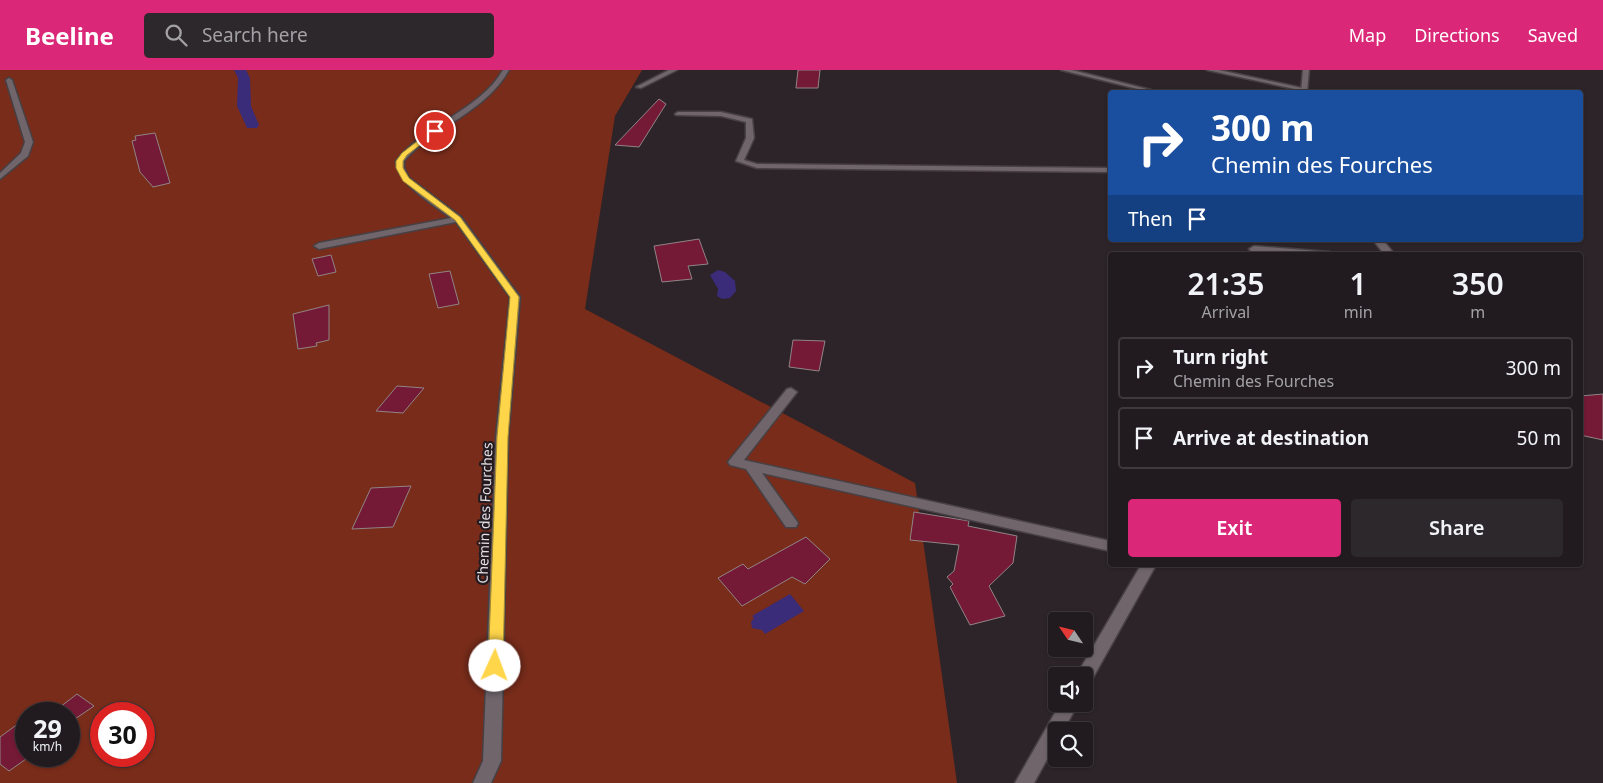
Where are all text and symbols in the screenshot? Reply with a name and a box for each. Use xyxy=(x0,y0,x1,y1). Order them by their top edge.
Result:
search box xyxy=(144,13,494,58)
text: Beeline xyxy=(25,19,114,52)
icon: search xyxy=(162,21,190,49)
text: Search here xyxy=(202,22,308,48)
text: Map xyxy=(1349,23,1386,47)
text: Directions xyxy=(1414,23,1500,47)
text: Saved xyxy=(1528,23,1578,47)
text: 300 m xyxy=(1211,104,1314,151)
pin xyxy=(414,110,456,152)
icon: right xyxy=(1128,110,1193,175)
icon: arrive xyxy=(421,117,449,145)
text: Chemin des Fourches xyxy=(1211,149,1433,179)
icon: arrive xyxy=(1183,205,1211,233)
text: Then xyxy=(1128,206,1173,232)
text: 21:35 xyxy=(1187,263,1264,304)
text: 1 xyxy=(1350,263,1367,304)
text: 350 xyxy=(1452,263,1504,304)
text: Arrival xyxy=(1201,301,1250,323)
text: min xyxy=(1344,301,1373,323)
text: m xyxy=(1470,301,1485,323)
text: Turn right xyxy=(1173,344,1268,370)
icon: right xyxy=(1130,354,1158,382)
text: 300 m xyxy=(1506,355,1561,381)
text: Chemin des Fourches xyxy=(1173,370,1334,392)
icon: arrive xyxy=(1130,424,1158,452)
text: Arrive at destination xyxy=(1173,425,1369,451)
text: 50 m xyxy=(1517,425,1561,451)
street label: Chemin des Fourches xyxy=(473,442,496,584)
button: Exit xyxy=(1128,499,1341,557)
button: Share xyxy=(1351,499,1563,557)
north arrow xyxy=(1048,612,1092,658)
map controls xyxy=(1048,612,1093,767)
position arrow xyxy=(468,639,520,691)
button: sound xyxy=(1048,667,1093,712)
speed limit sign: 30 xyxy=(90,702,155,767)
text: 29 xyxy=(33,711,62,745)
button: search xyxy=(1048,722,1093,767)
text: km/h xyxy=(33,738,62,755)

